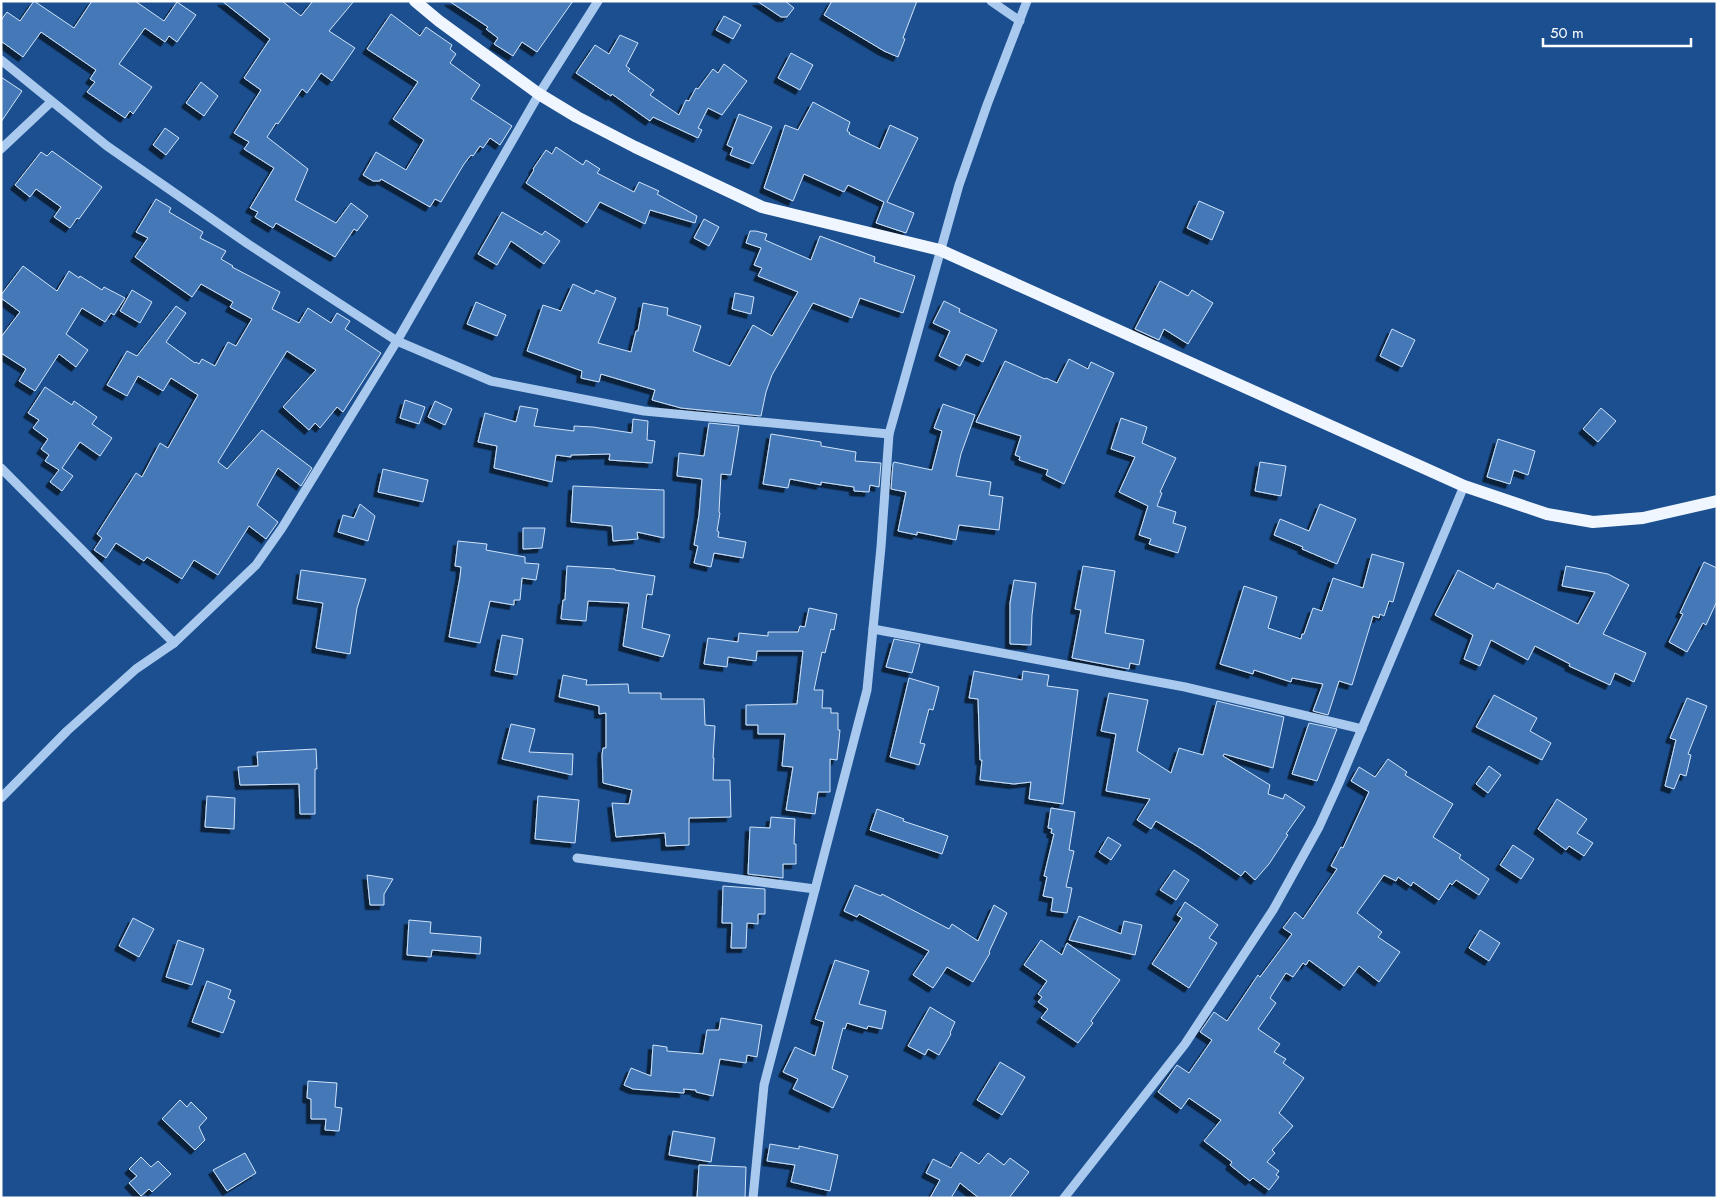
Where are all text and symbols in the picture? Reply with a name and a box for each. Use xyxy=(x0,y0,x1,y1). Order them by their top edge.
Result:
scale bar xyxy=(1543,15,1690,47)
text: 50 m xyxy=(1550,22,1584,44)

